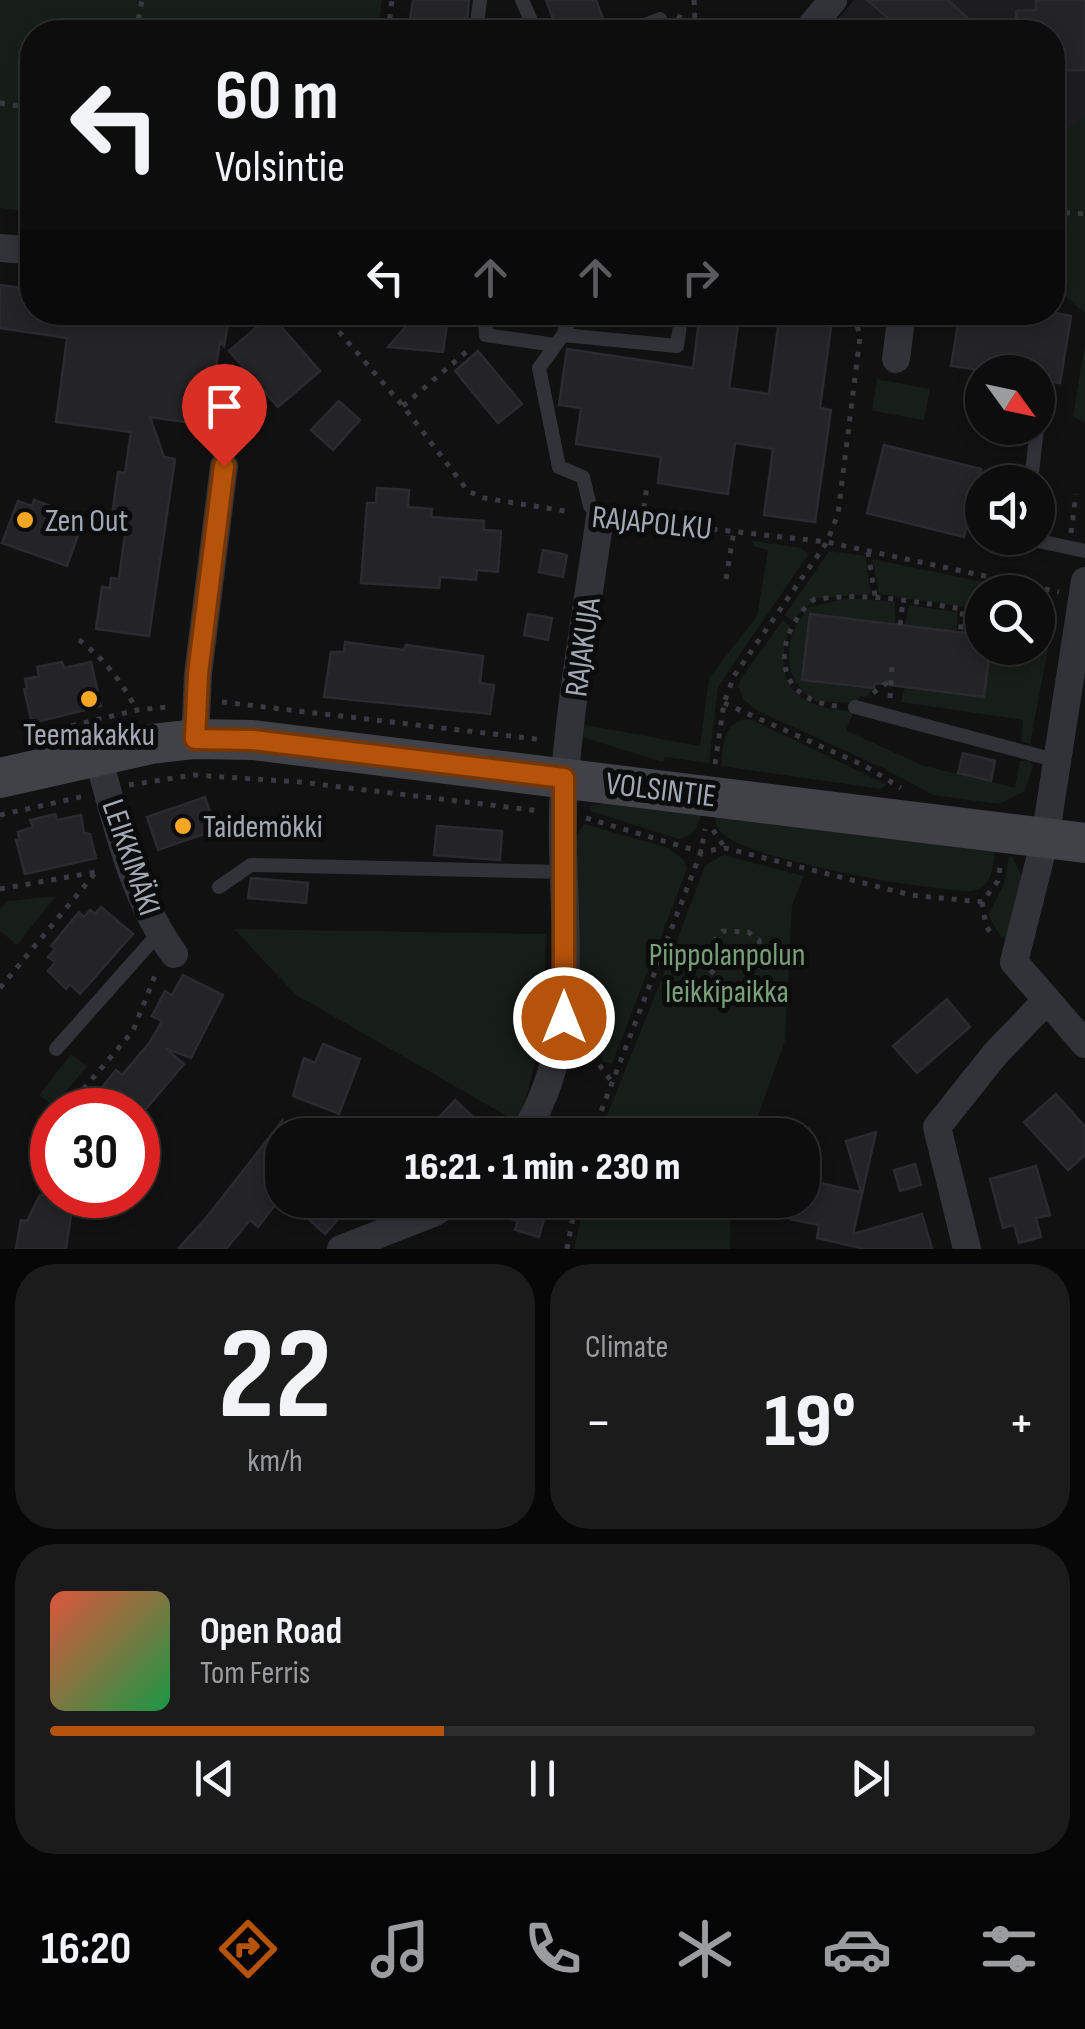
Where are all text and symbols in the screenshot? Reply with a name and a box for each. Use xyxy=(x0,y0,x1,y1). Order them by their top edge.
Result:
text: 60 m xyxy=(215,55,339,139)
icon: left xyxy=(50,60,180,190)
text: Volsintie xyxy=(215,140,345,195)
icon: left xyxy=(358,250,413,305)
icon: ahead xyxy=(463,250,518,305)
icon: ahead xyxy=(568,250,623,305)
icon: right xyxy=(673,250,728,305)
north arrow xyxy=(965,355,1055,445)
map controls xyxy=(965,355,1055,665)
pin xyxy=(182,364,267,467)
icon: arrive xyxy=(197,379,252,434)
button: sound xyxy=(965,465,1055,555)
street label: RAJAPOLKU xyxy=(590,498,714,549)
place label: Zen Out xyxy=(45,502,128,541)
marker: Zen Out xyxy=(14,509,36,531)
button: search xyxy=(965,575,1055,665)
street label: RAJAKUJA xyxy=(557,595,610,699)
marker: Teemakakku xyxy=(78,688,100,710)
place label: Teemakakku xyxy=(23,716,155,755)
street label: VOLSINTIE xyxy=(603,764,718,817)
street label: LEIKKIMÄKI xyxy=(93,794,169,921)
place label: Taidemökki xyxy=(203,808,323,847)
marker: Taidemökki xyxy=(172,815,194,837)
park label: Piippolanpolun leikkipaikka xyxy=(649,936,805,1012)
position arrow xyxy=(512,966,616,1070)
speed limit sign: 30 xyxy=(30,1088,160,1218)
text: 16:21 · 1 min · 230 m xyxy=(405,1145,680,1190)
text: 22 xyxy=(218,1299,332,1455)
text: Climate xyxy=(585,1328,668,1367)
text: 19° xyxy=(764,1377,856,1468)
text: − xyxy=(585,1390,612,1457)
text: + xyxy=(1008,1390,1035,1457)
text: km/h xyxy=(247,1442,303,1481)
text: Open Road xyxy=(200,1609,342,1654)
text: Tom Ferris xyxy=(200,1654,310,1693)
icon: previous xyxy=(187,1751,242,1806)
icon: pause xyxy=(515,1751,570,1806)
icon: next xyxy=(843,1751,898,1806)
icon: directions xyxy=(213,1914,283,1984)
icon: music xyxy=(365,1914,435,1984)
icon: phone xyxy=(518,1914,588,1984)
icon: climate xyxy=(670,1914,740,1984)
icon: car xyxy=(822,1914,892,1984)
icon: filters xyxy=(974,1914,1044,1984)
text: 16:20 xyxy=(41,1922,131,1977)

